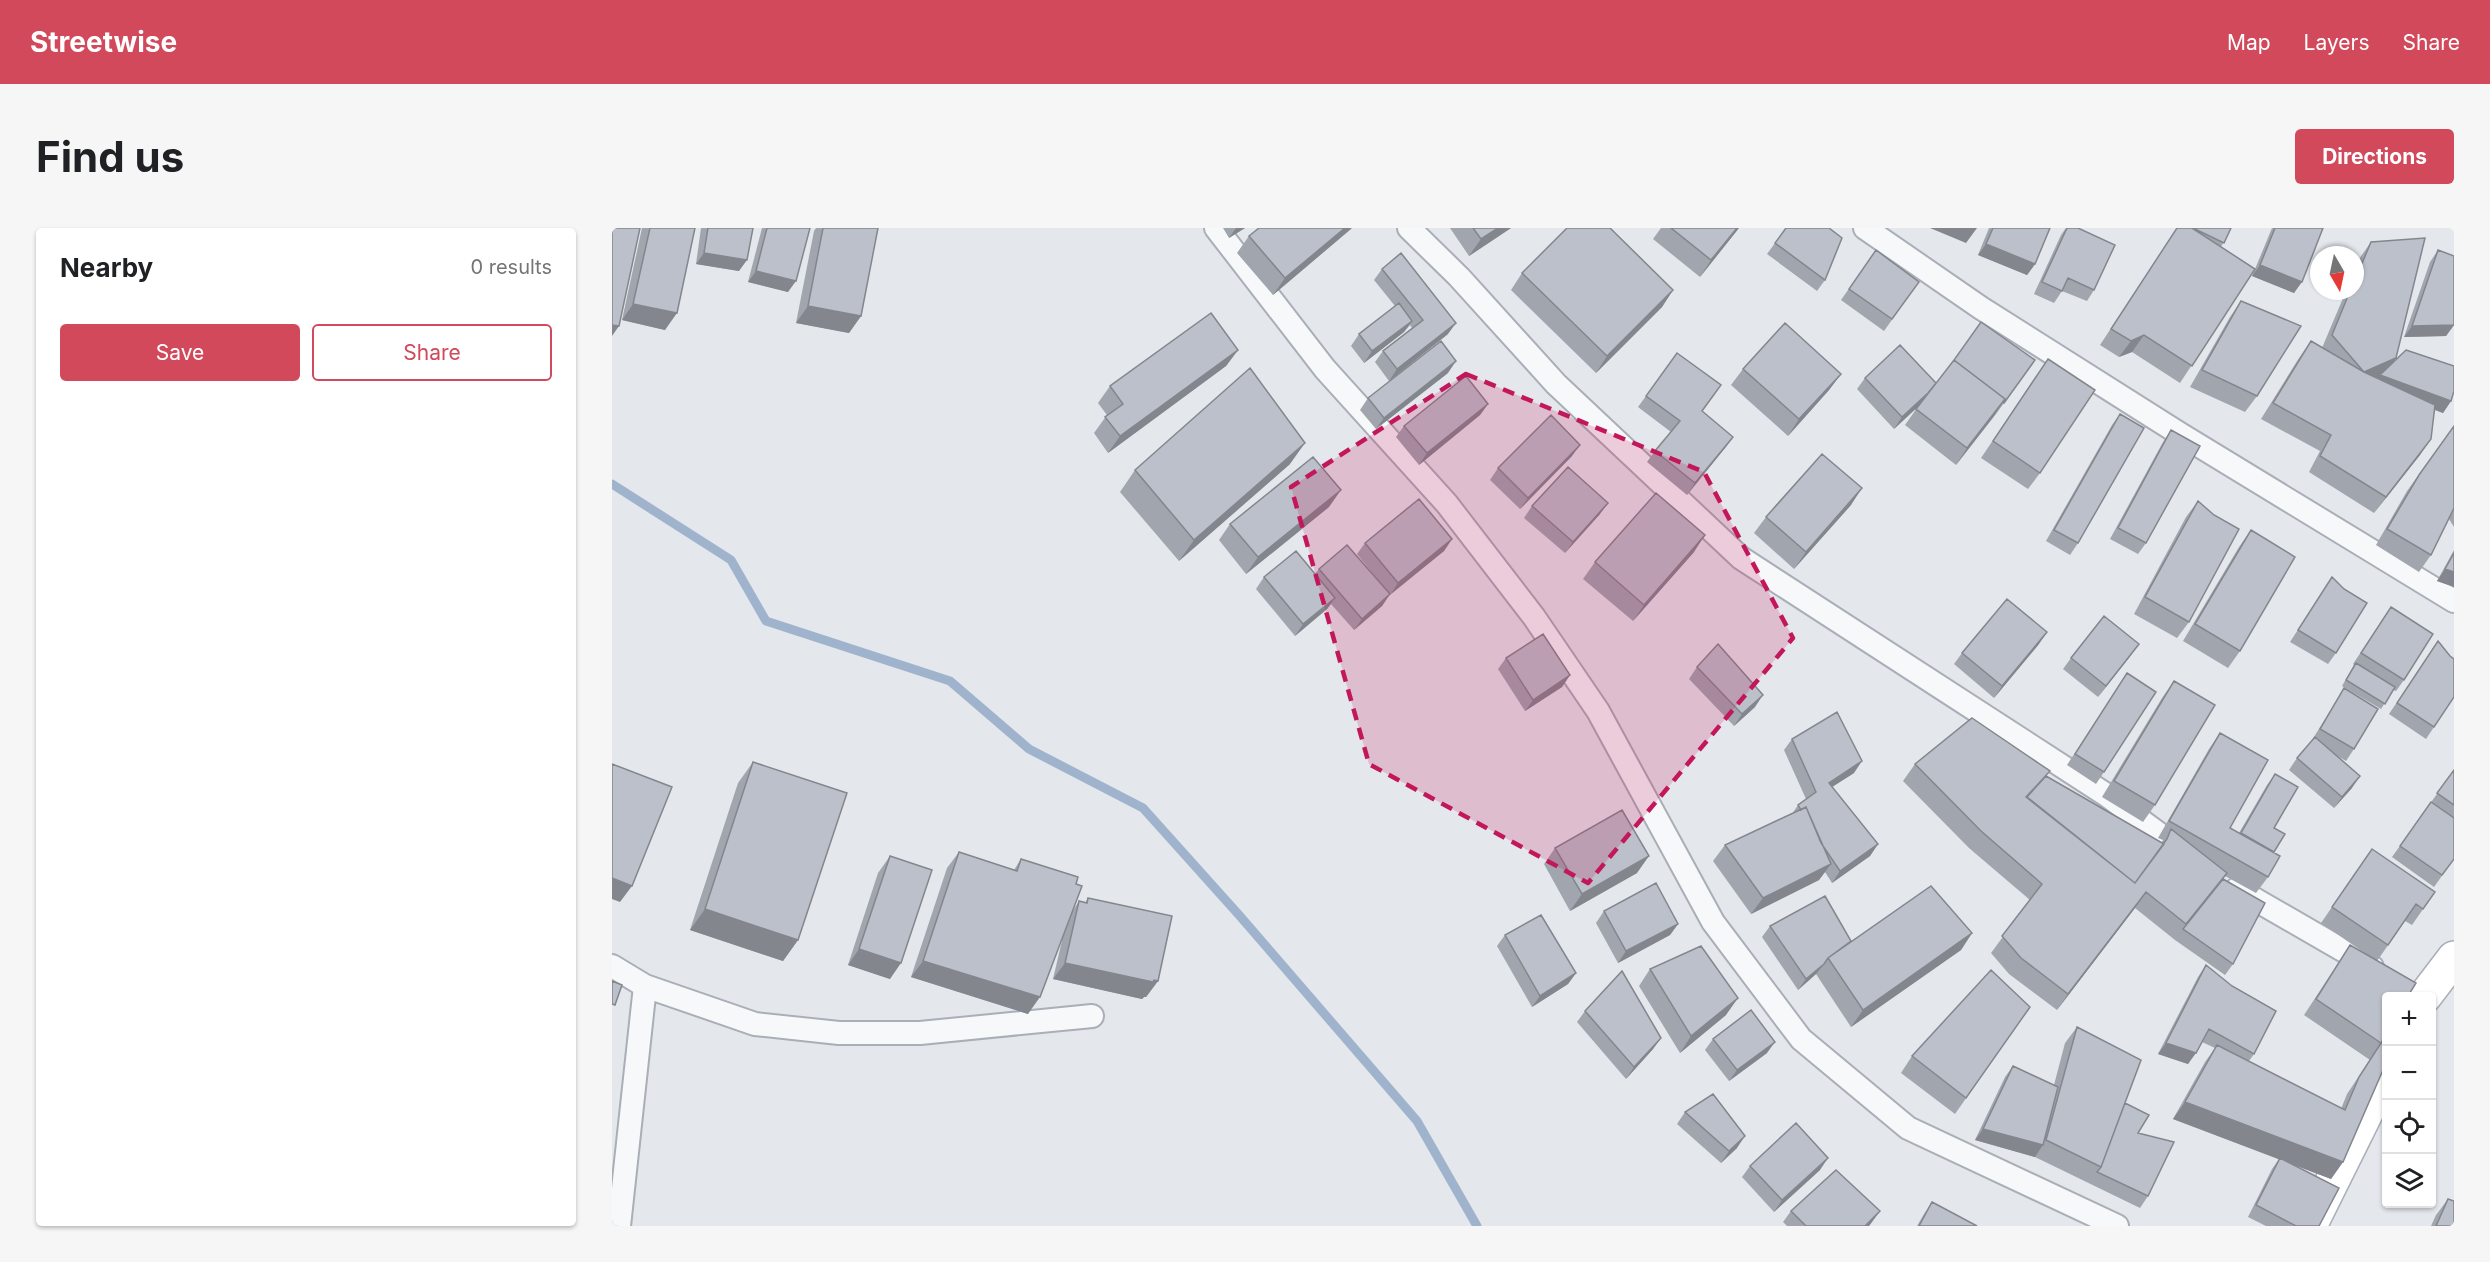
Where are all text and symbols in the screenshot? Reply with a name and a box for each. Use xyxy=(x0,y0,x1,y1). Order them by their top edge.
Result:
text: Streetwise xyxy=(30,25,177,59)
text: Map xyxy=(2227,30,2271,55)
text: Layers xyxy=(2304,30,2370,55)
text: Share xyxy=(2403,30,2460,55)
button: Directions xyxy=(2295,129,2454,184)
text: Find us xyxy=(36,131,184,182)
north arrow xyxy=(2310,246,2364,300)
text: Nearby xyxy=(60,252,153,283)
text: 0 results xyxy=(470,255,552,279)
button: Save xyxy=(60,324,300,381)
button: Share xyxy=(312,324,552,381)
map controls xyxy=(2382,992,2436,1208)
button: + xyxy=(2382,992,2436,1046)
button: − xyxy=(2382,1046,2436,1100)
button: locate xyxy=(2382,1100,2436,1154)
button: layers xyxy=(2382,1154,2436,1208)

